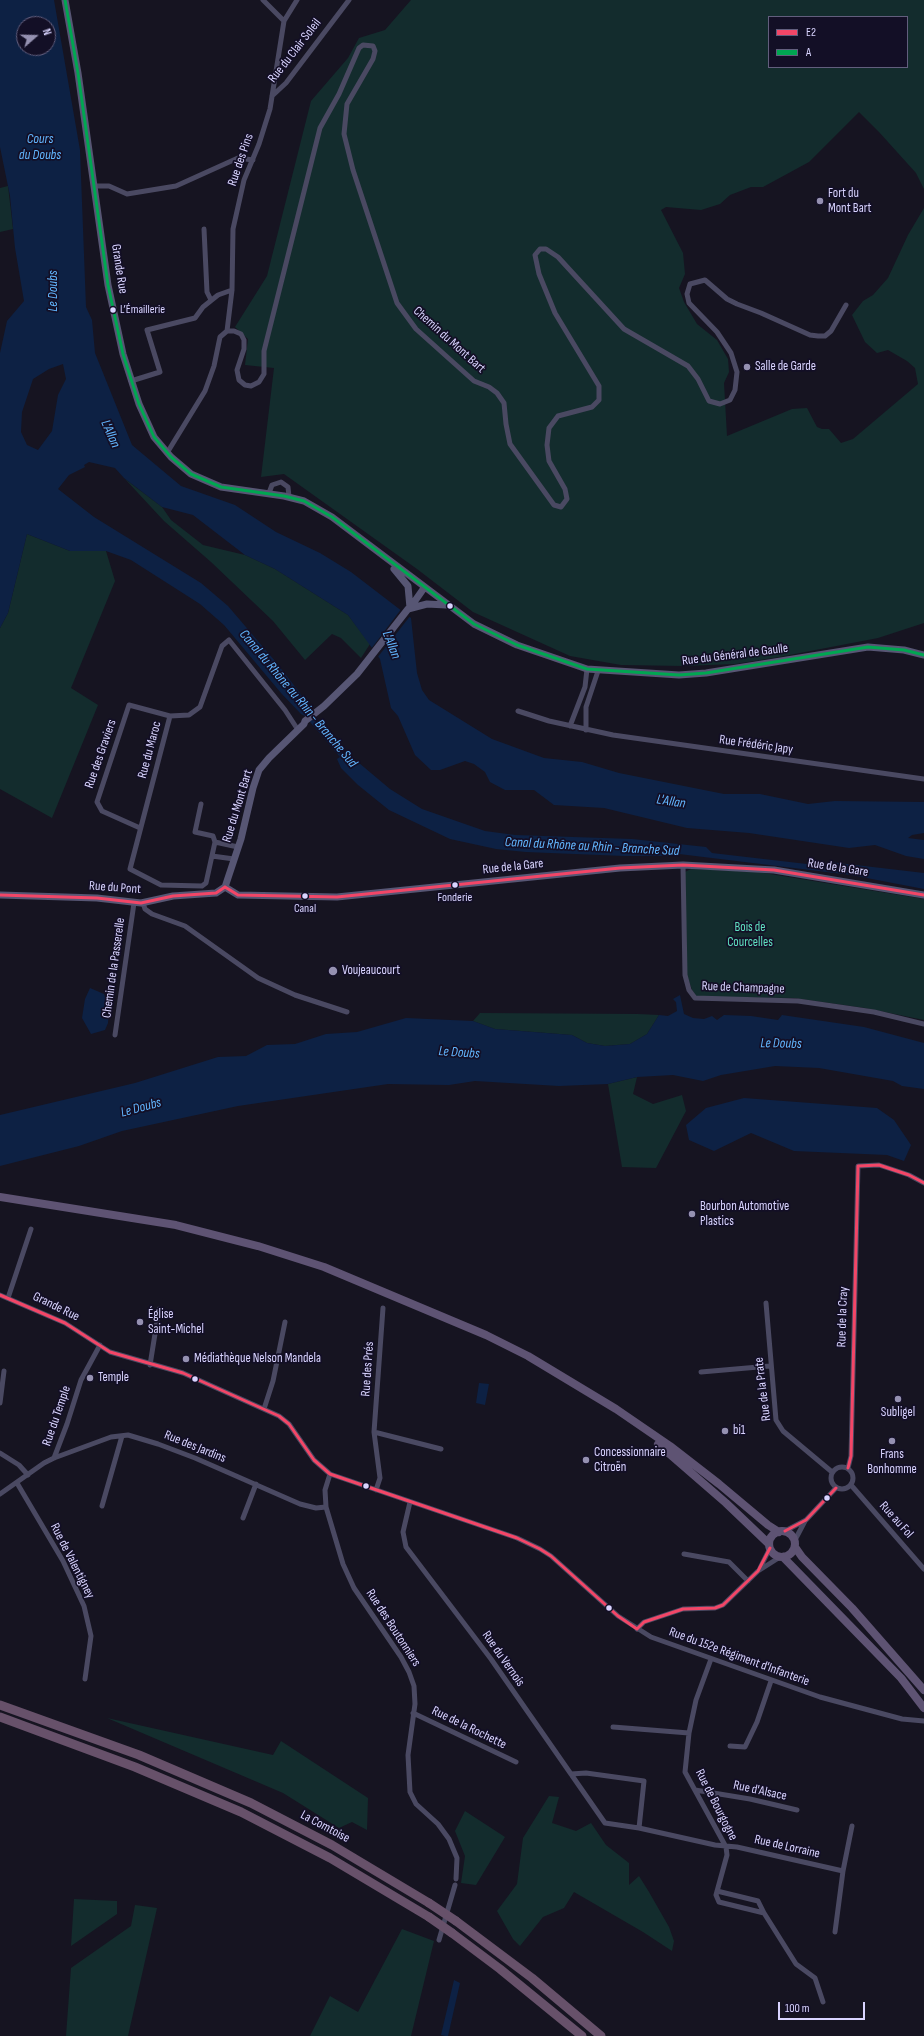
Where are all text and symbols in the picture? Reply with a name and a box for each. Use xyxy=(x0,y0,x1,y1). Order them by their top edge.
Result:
north arrow xyxy=(16,16,56,56)
street label: Rue du Clair Soleil xyxy=(265,16,325,86)
legend xyxy=(768,16,908,68)
text: E2 xyxy=(806,25,816,40)
text: N xyxy=(40,27,54,37)
text: A xyxy=(806,45,811,60)
water label: Cours du Doubs xyxy=(19,131,61,164)
street label: Rue des Pins xyxy=(225,132,257,188)
place label: Fort du Mont Bart xyxy=(828,186,871,217)
marker: Fort du Mont Bart xyxy=(815,196,825,206)
street label: Grande Rue xyxy=(107,243,131,295)
water label: Le Doubs xyxy=(45,270,61,312)
place label: L’Émaillerie xyxy=(120,303,165,317)
street label: Chemin du Mont Bart xyxy=(410,303,488,377)
marker: L’Émaillerie xyxy=(108,305,118,315)
place label: Salle de Garde xyxy=(755,359,816,375)
marker: Salle de Garde xyxy=(742,362,752,372)
water label: L'Allan xyxy=(96,417,124,451)
unlabelled marker xyxy=(445,601,455,611)
water label: Canal du Rhône au Rhin - Branche Sud xyxy=(235,627,361,771)
water label: L'Allan xyxy=(378,628,404,662)
street label: Rue du Général de Gaulle xyxy=(681,641,789,669)
street label: Rue des Graviers xyxy=(82,717,120,791)
street label: Rue du Maroc xyxy=(135,720,165,780)
street label: Rue Frédéric Japy xyxy=(718,732,794,758)
street label: Rue du Mont Bart xyxy=(220,768,256,844)
water label: L'Allan xyxy=(655,791,687,813)
water label: Canal du Rhône au Rhin - Branche Sud xyxy=(504,834,680,860)
street label: Rue de la Gare xyxy=(482,856,544,878)
street label: Rue de la Gare xyxy=(807,856,869,880)
street label: Rue du Pont xyxy=(88,878,142,898)
marker: Fonderie xyxy=(450,880,460,890)
marker: Canal xyxy=(300,891,310,901)
place label: Fonderie xyxy=(438,891,472,905)
place label: Canal xyxy=(294,902,316,916)
street label: Chemin de la Passerelle xyxy=(99,917,129,1019)
park label: Bois de Courcelles xyxy=(727,920,773,951)
place label: Voujeaucourt xyxy=(342,963,400,979)
marker: Voujeaucourt xyxy=(327,965,339,977)
street label: Rue de Champagne xyxy=(701,979,785,997)
water label: Le Doubs xyxy=(760,1035,802,1053)
water label: Le Doubs xyxy=(438,1043,480,1063)
water label: Le Doubs xyxy=(119,1095,163,1121)
place label: Bourbon Automotive Plastics xyxy=(700,1199,789,1230)
marker: Bourbon Automotive Plastics xyxy=(687,1209,697,1219)
street label: Rue de la Cray xyxy=(834,1286,852,1348)
street label: Grande Rue xyxy=(30,1289,82,1325)
place label: Église Saint-Michel xyxy=(148,1307,204,1338)
marker: Église Saint-Michel xyxy=(135,1317,145,1327)
street label: Rue des Prés xyxy=(358,1341,378,1397)
place label: Médiathèque Nelson Mandela xyxy=(194,1351,321,1367)
marker: Médiathèque Nelson Mandela xyxy=(181,1354,191,1364)
street label: Rue de la Prate xyxy=(751,1356,775,1422)
place label: Temple xyxy=(98,1370,129,1386)
marker: Temple xyxy=(85,1373,95,1383)
unlabelled marker xyxy=(190,1374,200,1384)
street label: Rue du Temple xyxy=(39,1384,75,1448)
marker: Subligel xyxy=(893,1394,903,1404)
place label: Subligel xyxy=(881,1405,915,1421)
place label: bi1 xyxy=(733,1423,745,1439)
marker: bi1 xyxy=(720,1426,730,1436)
street label: Rue des Jardins xyxy=(162,1428,228,1466)
marker: Frans Bonhomme xyxy=(887,1436,897,1446)
place label: Concessionnaire Citroën xyxy=(594,1445,666,1476)
place label: Frans Bonhomme xyxy=(867,1447,917,1478)
marker: Concessionnaire Citroën xyxy=(581,1455,591,1465)
unlabelled marker xyxy=(361,1481,371,1491)
unlabelled marker xyxy=(822,1493,832,1503)
street label: Rue au Fol xyxy=(876,1499,916,1541)
street label: Rue de Valentigney xyxy=(46,1521,98,1601)
street label: Rue des Boutonniers xyxy=(362,1586,424,1670)
unlabelled marker xyxy=(604,1603,614,1613)
street label: Rue du 152e Régiment d'Infanterie xyxy=(667,1624,811,1690)
street label: Rue du Vernois xyxy=(478,1628,528,1690)
street label: Rue de la Rochette xyxy=(429,1703,509,1753)
street label: Rue de Bourgogne xyxy=(691,1767,741,1843)
street label: Rue d'Alsace xyxy=(732,1778,788,1804)
street label: La Comtoise xyxy=(298,1808,352,1846)
street label: Rue de Lorraine xyxy=(753,1832,821,1862)
scale bar xyxy=(780,1994,867,2020)
text: 100 m xyxy=(785,2001,810,2016)

